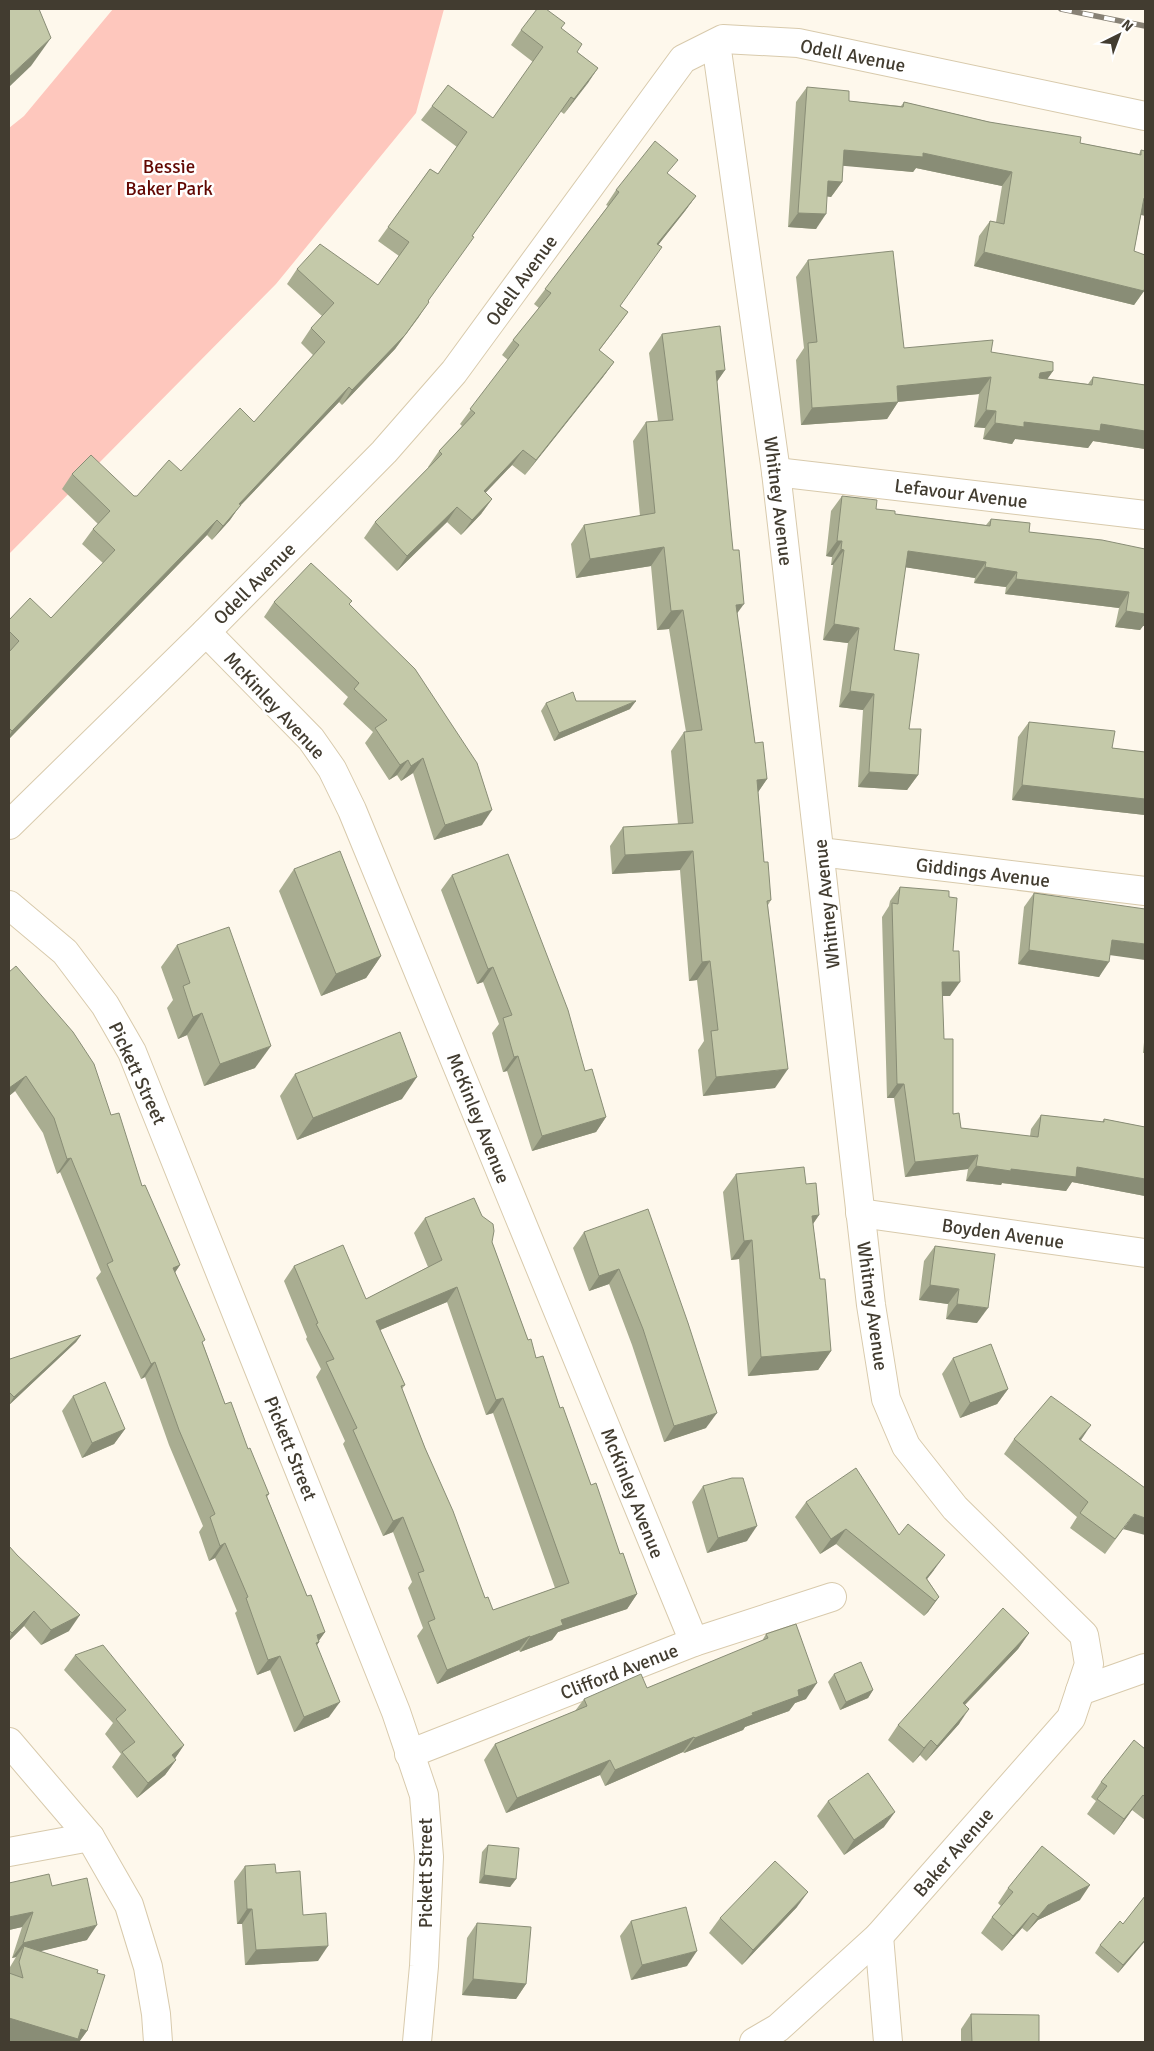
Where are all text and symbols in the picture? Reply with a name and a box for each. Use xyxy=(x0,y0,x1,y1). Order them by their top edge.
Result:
north arrow xyxy=(1094,10,1144,60)
text: N xyxy=(1118,16,1137,35)
street label: Odell Avenue xyxy=(798,34,907,78)
park label: Bessie Baker Park xyxy=(125,155,213,201)
street label: Odell Avenue xyxy=(481,230,563,331)
street label: Whitney Avenue xyxy=(758,435,798,567)
street label: Lefavour Avenue xyxy=(893,474,1029,514)
street label: Odell Avenue xyxy=(209,538,301,630)
street label: McKinley Avenue xyxy=(218,647,330,764)
street label: Whitney Avenue xyxy=(808,838,846,970)
street label: Giddings Avenue xyxy=(914,853,1051,893)
street label: Pickett Street xyxy=(103,1018,171,1129)
street label: McKinley Avenue xyxy=(441,1050,515,1187)
street label: Boyden Avenue xyxy=(940,1214,1066,1254)
street label: Whitney Avenue xyxy=(851,1240,893,1372)
street label: Pickett Street xyxy=(258,1393,322,1504)
street label: McKinley Avenue xyxy=(595,1425,669,1562)
street label: Clifford Avenue xyxy=(557,1638,682,1705)
street label: Baker Avenue xyxy=(908,1803,999,1902)
street label: Pickett Street xyxy=(414,1817,438,1928)

